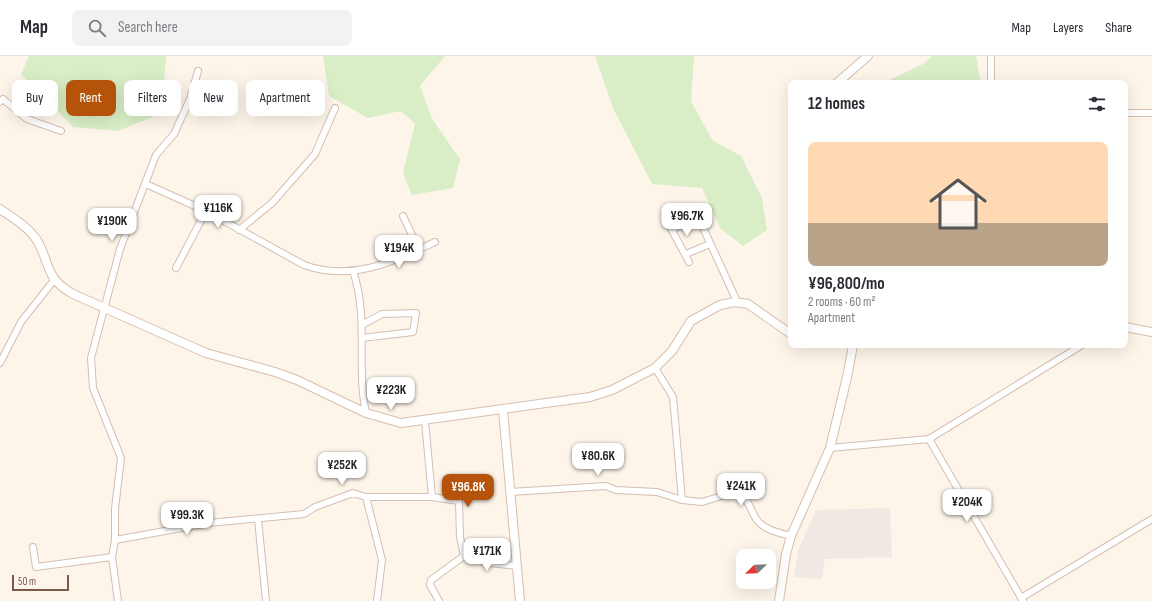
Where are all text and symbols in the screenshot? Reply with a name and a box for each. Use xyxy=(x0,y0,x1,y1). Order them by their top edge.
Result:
search box xyxy=(72,10,352,46)
text: Map xyxy=(20,16,48,39)
icon: search xyxy=(86,17,108,39)
text: Search here xyxy=(118,18,178,37)
text: Map xyxy=(1011,19,1031,36)
text: Layers xyxy=(1053,19,1083,36)
text: Share xyxy=(1105,19,1132,36)
chip: Buy xyxy=(12,80,58,116)
chip: Rent xyxy=(66,80,116,116)
chip: Filters xyxy=(124,80,181,116)
chip: New xyxy=(189,80,238,116)
chip: Apartment xyxy=(246,80,325,116)
icon: filters xyxy=(1086,93,1108,115)
text: 12 homes xyxy=(808,94,865,114)
icon: home xyxy=(922,168,994,240)
pin: ¥116K xyxy=(190,195,246,229)
text: ¥116K xyxy=(203,200,233,216)
pin: ¥96.7K xyxy=(654,203,720,237)
pin: ¥190K xyxy=(84,208,140,242)
text: ¥96.7K xyxy=(670,208,704,224)
text: ¥190K xyxy=(97,213,127,229)
pin: ¥194K xyxy=(371,235,427,269)
text: ¥194K xyxy=(384,240,414,256)
text: ¥96,800/mo xyxy=(808,274,885,294)
text: 2 rooms · 60 m² xyxy=(808,294,875,310)
text: Apartment xyxy=(808,310,855,326)
pin: ¥223K xyxy=(363,377,419,411)
text: ¥223K xyxy=(376,382,406,398)
pin: ¥80.6K xyxy=(565,443,631,477)
text: ¥80.6K xyxy=(581,448,615,464)
pin: ¥252K xyxy=(314,452,370,486)
text: ¥252K xyxy=(327,457,357,473)
pin: ¥241K xyxy=(713,473,769,507)
pin: ¥96.8K xyxy=(435,474,501,508)
text: ¥241K xyxy=(726,478,756,494)
text: ¥96.8K xyxy=(451,479,485,495)
pin: ¥204K xyxy=(939,489,995,523)
text: ¥204K xyxy=(952,494,983,510)
pin: ¥99.3K xyxy=(154,502,220,536)
text: ¥99.3K xyxy=(170,507,204,523)
pin: ¥171K xyxy=(459,538,515,572)
text: ¥171K xyxy=(472,543,502,559)
north arrow xyxy=(736,549,776,589)
map controls xyxy=(736,549,776,589)
scale bar xyxy=(12,573,69,592)
text: 50 m xyxy=(18,575,36,588)

